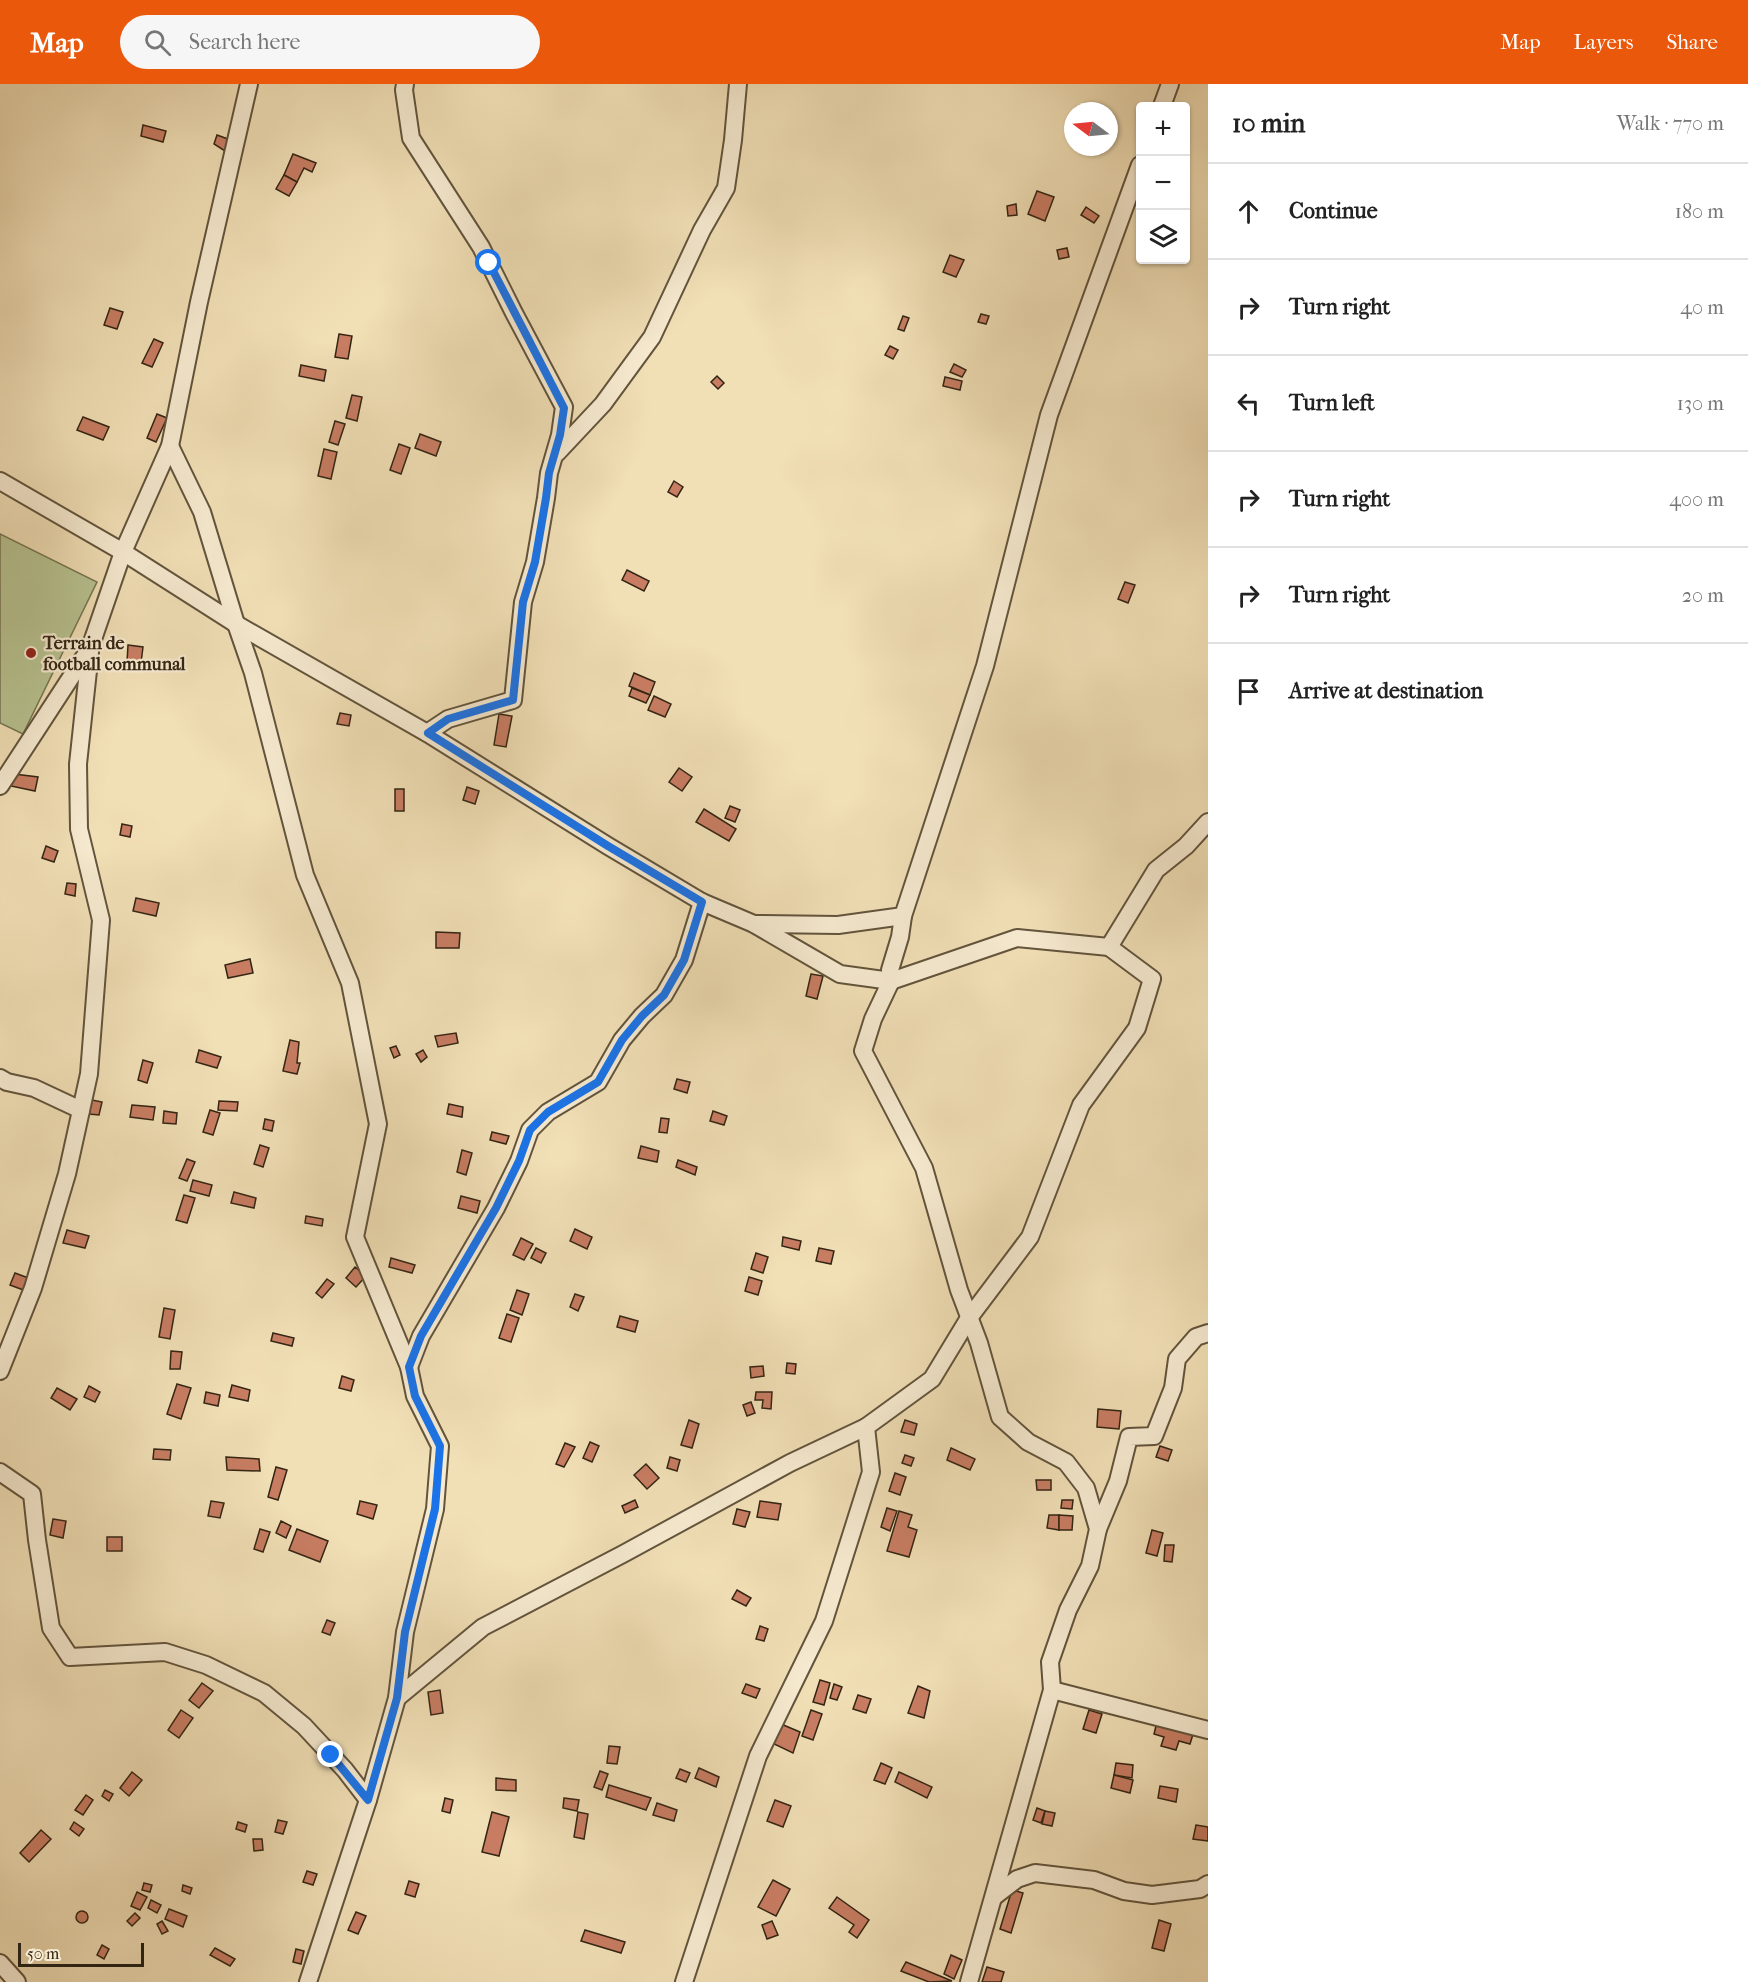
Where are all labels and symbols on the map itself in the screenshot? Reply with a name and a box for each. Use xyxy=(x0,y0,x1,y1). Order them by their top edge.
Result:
north arrow xyxy=(1064,102,1118,156)
route start xyxy=(475,249,501,275)
place label: Terrain de football communal xyxy=(42,633,186,675)
marker: Terrain de football communal xyxy=(24,646,38,660)
route end xyxy=(317,1741,343,1767)
scale bar xyxy=(18,1940,144,1968)

